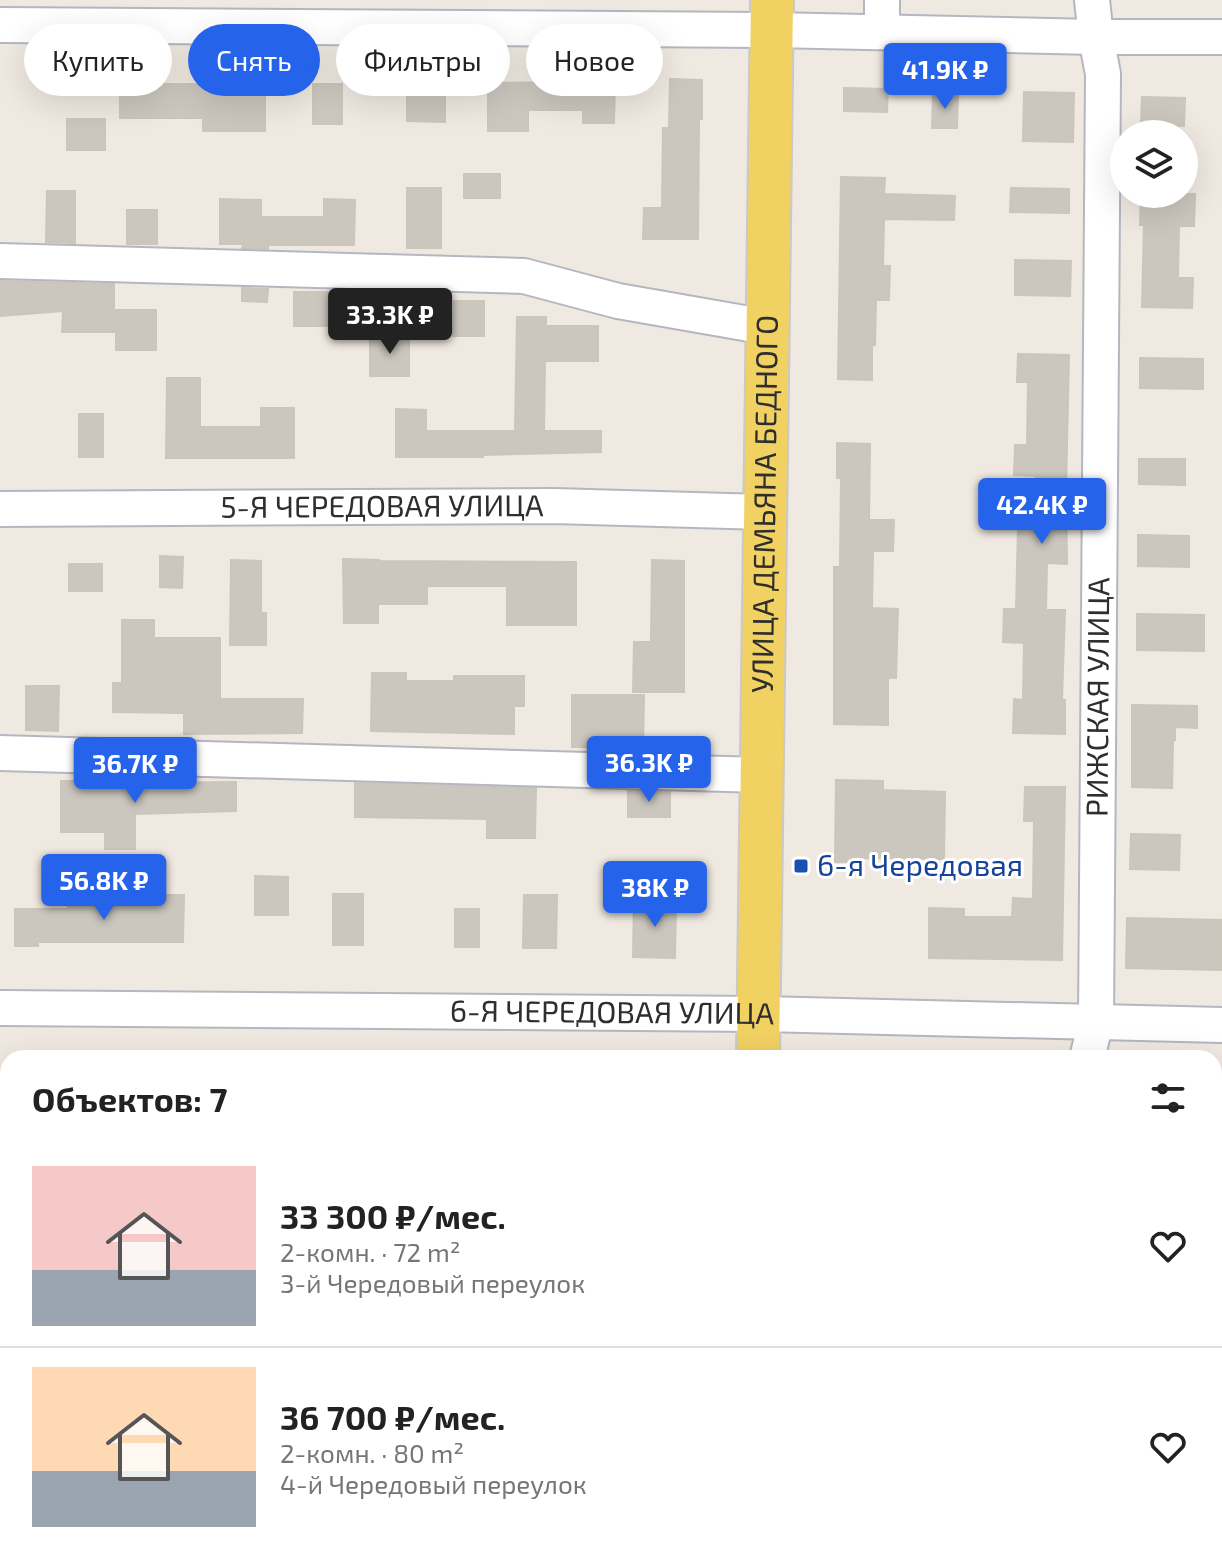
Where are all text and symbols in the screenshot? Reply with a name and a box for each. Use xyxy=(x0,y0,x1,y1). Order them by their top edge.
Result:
chip: Купить xyxy=(24,24,172,96)
chip: Снять xyxy=(188,24,320,96)
chip: Фильтры xyxy=(336,24,510,96)
chip: Новое xyxy=(526,24,663,96)
pin: 41.9K ₽ xyxy=(871,43,1019,111)
text: 41.9K ₽ xyxy=(902,53,988,84)
map controls xyxy=(1110,120,1198,208)
button: layers xyxy=(1110,120,1198,208)
pin: 33.3K ₽ xyxy=(316,288,464,356)
text: 33.3K ₽ xyxy=(346,298,434,329)
street label: УЛИЦА ДЕМЬЯНА БЕДНОГО xyxy=(743,315,784,693)
pin: 42.4K ₽ xyxy=(968,478,1116,546)
street label: 5-Я ЧЕРЕДОВАЯ УЛИЦА xyxy=(220,486,544,524)
text: 42.4K ₽ xyxy=(996,488,1088,519)
street label: РИЖСКАЯ УЛИЦА xyxy=(1078,577,1115,817)
pin: 36.3K ₽ xyxy=(575,736,723,804)
pin: 36.7K ₽ xyxy=(61,737,209,805)
text: 36.3K ₽ xyxy=(605,746,693,777)
text: 36.7K ₽ xyxy=(92,747,178,778)
place label: 6-я Чередовая xyxy=(817,846,1023,882)
pin: 56.8K ₽ xyxy=(30,854,178,922)
marker: 6-я Чередовая xyxy=(792,857,810,875)
pin: 38K ₽ xyxy=(599,861,711,929)
text: 56.8K ₽ xyxy=(59,864,149,895)
text: 38K ₽ xyxy=(621,871,689,902)
street label: 6-Я ЧЕРЕДОВАЯ УЛИЦА xyxy=(450,992,775,1030)
icon: filters xyxy=(1146,1076,1190,1120)
text: Объектов: 7 xyxy=(32,1078,227,1119)
text: 33 300 ₽/мес. xyxy=(280,1195,506,1236)
icon: home xyxy=(96,1198,192,1294)
icon: heart xyxy=(1146,1224,1190,1268)
text: 2-комн. · 72 m² xyxy=(280,1236,461,1267)
text: 3-й Чередовый переулок xyxy=(280,1267,585,1298)
text: 36 700 ₽/мес. xyxy=(280,1396,505,1437)
icon: home xyxy=(96,1399,192,1495)
icon: heart xyxy=(1146,1425,1190,1469)
text: 2-комн. · 80 m² xyxy=(280,1437,464,1468)
text: 4-й Чередовый переулок xyxy=(280,1468,587,1499)

